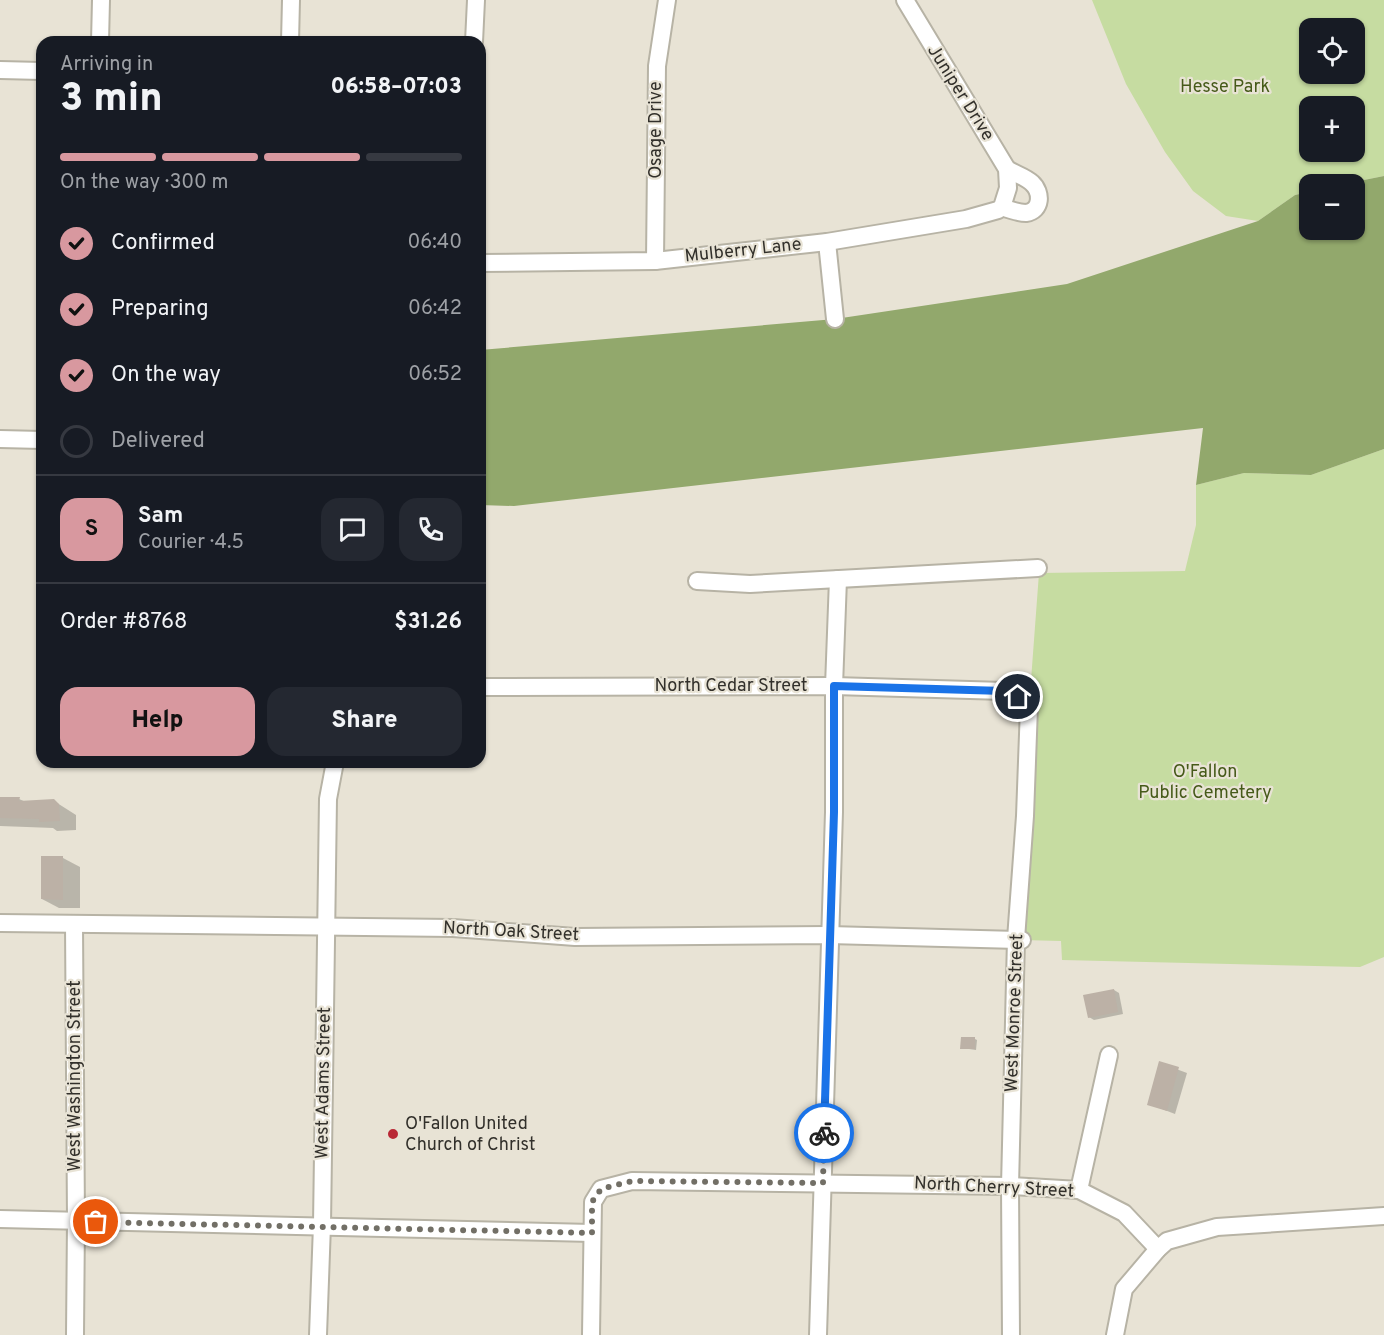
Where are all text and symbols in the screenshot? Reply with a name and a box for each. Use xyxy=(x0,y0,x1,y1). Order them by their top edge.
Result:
map controls xyxy=(1299,18,1365,240)
button: locate xyxy=(1299,18,1365,84)
street label: Juniper Drive xyxy=(921,41,999,145)
text: Arriving in xyxy=(60,52,153,78)
text: 06:58–07:03 xyxy=(330,74,462,101)
text: 3 min xyxy=(60,76,163,125)
park label: Hesse Park xyxy=(1180,76,1270,99)
street label: Osage Drive xyxy=(645,81,668,179)
button: + xyxy=(1299,96,1365,162)
text: On the way · 300 m xyxy=(60,170,228,196)
button: − xyxy=(1299,174,1365,240)
icon: check xyxy=(60,227,93,260)
text: Confirmed xyxy=(111,230,215,257)
text: 06:40 xyxy=(407,230,462,256)
street label: Mulberry Lane xyxy=(683,233,803,269)
icon: check xyxy=(60,293,93,326)
text: Preparing xyxy=(111,296,209,323)
text: 06:42 xyxy=(408,296,462,322)
icon: check xyxy=(60,359,93,392)
text: On the way xyxy=(111,362,221,389)
text: 06:52 xyxy=(408,362,462,388)
text: Delivered xyxy=(111,428,205,455)
button: chat xyxy=(321,498,384,561)
button: phone xyxy=(399,498,462,561)
text: Sam xyxy=(138,503,183,530)
text: S xyxy=(85,516,98,543)
text: Courier · 4.5 xyxy=(138,530,244,556)
text: Order #8768 xyxy=(60,609,188,636)
text: $31.26 xyxy=(394,609,462,636)
pin xyxy=(992,671,1043,722)
street label: North Cedar Street xyxy=(654,675,808,698)
icon: home xyxy=(1001,680,1034,713)
button: Help xyxy=(60,687,255,756)
button: Share xyxy=(267,687,462,756)
park label: O'Fallon Public Cemetery xyxy=(1138,761,1272,805)
street label: North Oak Street xyxy=(442,917,580,947)
street label: West Monroe Street xyxy=(1001,933,1029,1093)
street label: West Washington Street xyxy=(64,980,87,1172)
street label: West Adams Street xyxy=(311,1007,337,1159)
courier xyxy=(794,1103,854,1163)
place label: O'Fallon United Church of Christ xyxy=(405,1113,536,1157)
icon: bike xyxy=(808,1117,841,1150)
marker: O'Fallon United Church of Christ xyxy=(386,1127,400,1141)
street label: North Cherry Street xyxy=(913,1172,1075,1204)
pin xyxy=(70,1196,121,1247)
icon: bag xyxy=(79,1205,112,1238)

